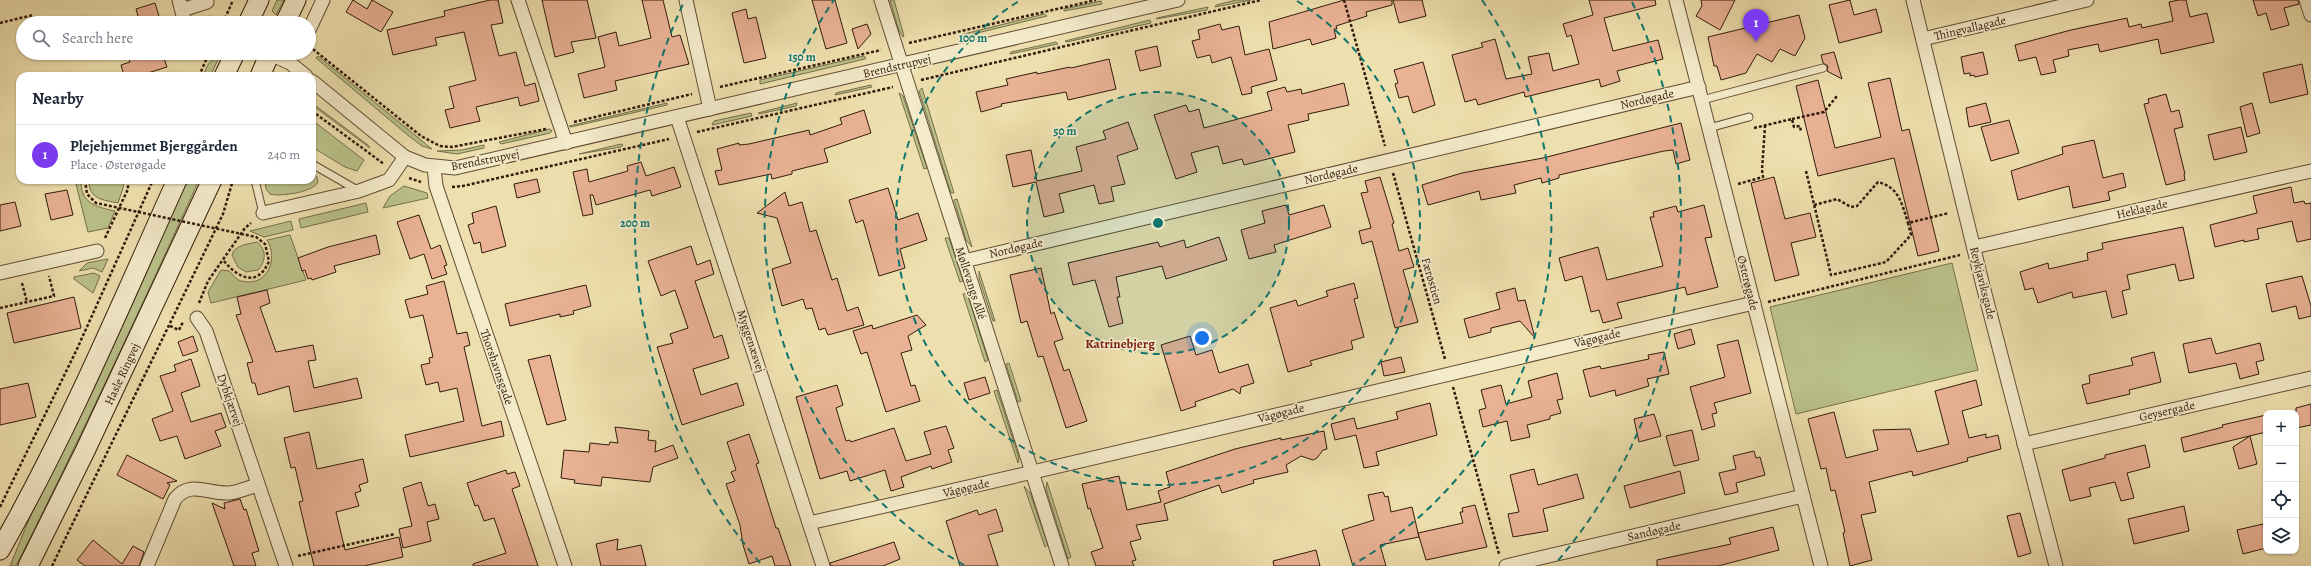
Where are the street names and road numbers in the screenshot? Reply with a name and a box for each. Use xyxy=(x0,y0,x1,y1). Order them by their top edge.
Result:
street label: Thingvallagade xyxy=(1932,12,2008,44)
street label: Brendstrupvej xyxy=(861,50,933,82)
street label: Nordøgade xyxy=(1619,85,1675,113)
street label: Brendstrupvej xyxy=(449,146,521,174)
street label: Nordøgade xyxy=(1303,160,1359,188)
street label: Heklagade xyxy=(2115,195,2169,223)
street label: Nordøgade xyxy=(988,234,1044,262)
street label: Møllevangs Allé xyxy=(952,245,990,321)
street label: Reykjaviksgade xyxy=(1966,245,2000,321)
street label: Østerøgade xyxy=(1733,254,1763,312)
street label: Færøstien xyxy=(1418,256,1446,307)
street label: Myggenæsvej xyxy=(733,308,769,374)
street label: Vågøgade xyxy=(1571,325,1622,351)
street label: Thorshavnsgade xyxy=(477,327,517,407)
street label: Hasle Ringvej xyxy=(101,340,143,408)
street label: Dybkjærvej xyxy=(213,371,247,429)
street label: Geysergade xyxy=(2138,397,2196,425)
street label: Vågøgade xyxy=(1255,400,1306,427)
street label: Vågøgade xyxy=(940,475,991,501)
street label: Sandøgade xyxy=(1626,517,1682,545)

